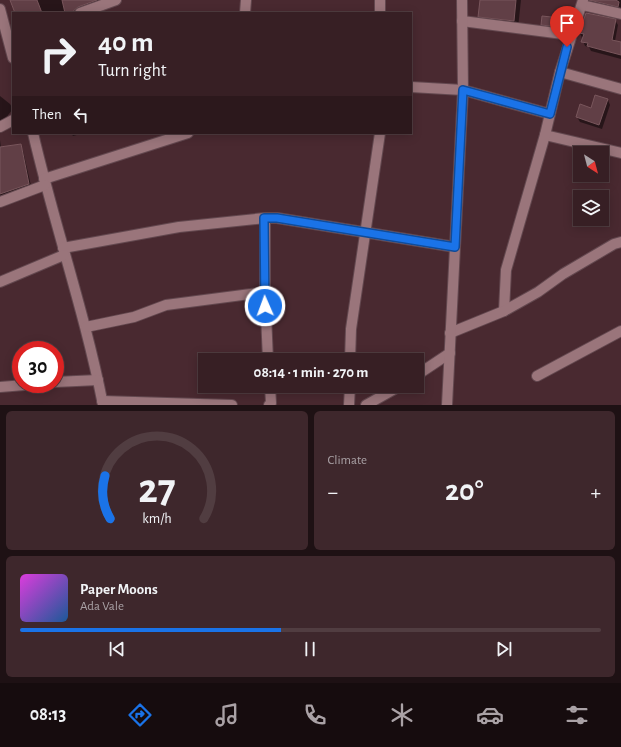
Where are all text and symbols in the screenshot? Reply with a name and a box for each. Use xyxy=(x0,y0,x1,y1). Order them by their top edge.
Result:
pin xyxy=(550,6,584,47)
icon: arrive xyxy=(556,12,578,34)
icon: right xyxy=(32,28,84,80)
text: 40 m xyxy=(98,29,154,57)
text: Turn right xyxy=(98,62,167,80)
icon: left xyxy=(70,104,92,126)
text: Then xyxy=(32,107,62,122)
north arrow xyxy=(573,146,609,182)
map controls xyxy=(573,146,609,226)
button: layers xyxy=(573,190,609,226)
position arrow xyxy=(244,285,286,327)
speed limit sign: 30 xyxy=(12,341,64,393)
text: 08:14 · 1 min · 270 m xyxy=(254,365,368,380)
text: Climate xyxy=(328,454,367,467)
text: 27 xyxy=(138,468,176,509)
text: 20° xyxy=(445,476,484,506)
text: − xyxy=(328,481,338,503)
text: + xyxy=(590,481,601,503)
text: km/h xyxy=(142,511,171,525)
text: Paper Moons xyxy=(80,582,158,597)
text: Ada Vale xyxy=(80,600,124,613)
icon: previous xyxy=(106,638,128,660)
icon: pause xyxy=(299,638,321,660)
icon: next xyxy=(493,638,515,660)
icon: directions xyxy=(126,701,154,729)
icon: music xyxy=(213,701,241,729)
icon: phone xyxy=(301,701,329,729)
icon: climate xyxy=(388,701,416,729)
icon: car xyxy=(476,701,504,729)
icon: filters xyxy=(563,701,591,729)
text: 08:13 xyxy=(30,706,66,724)

